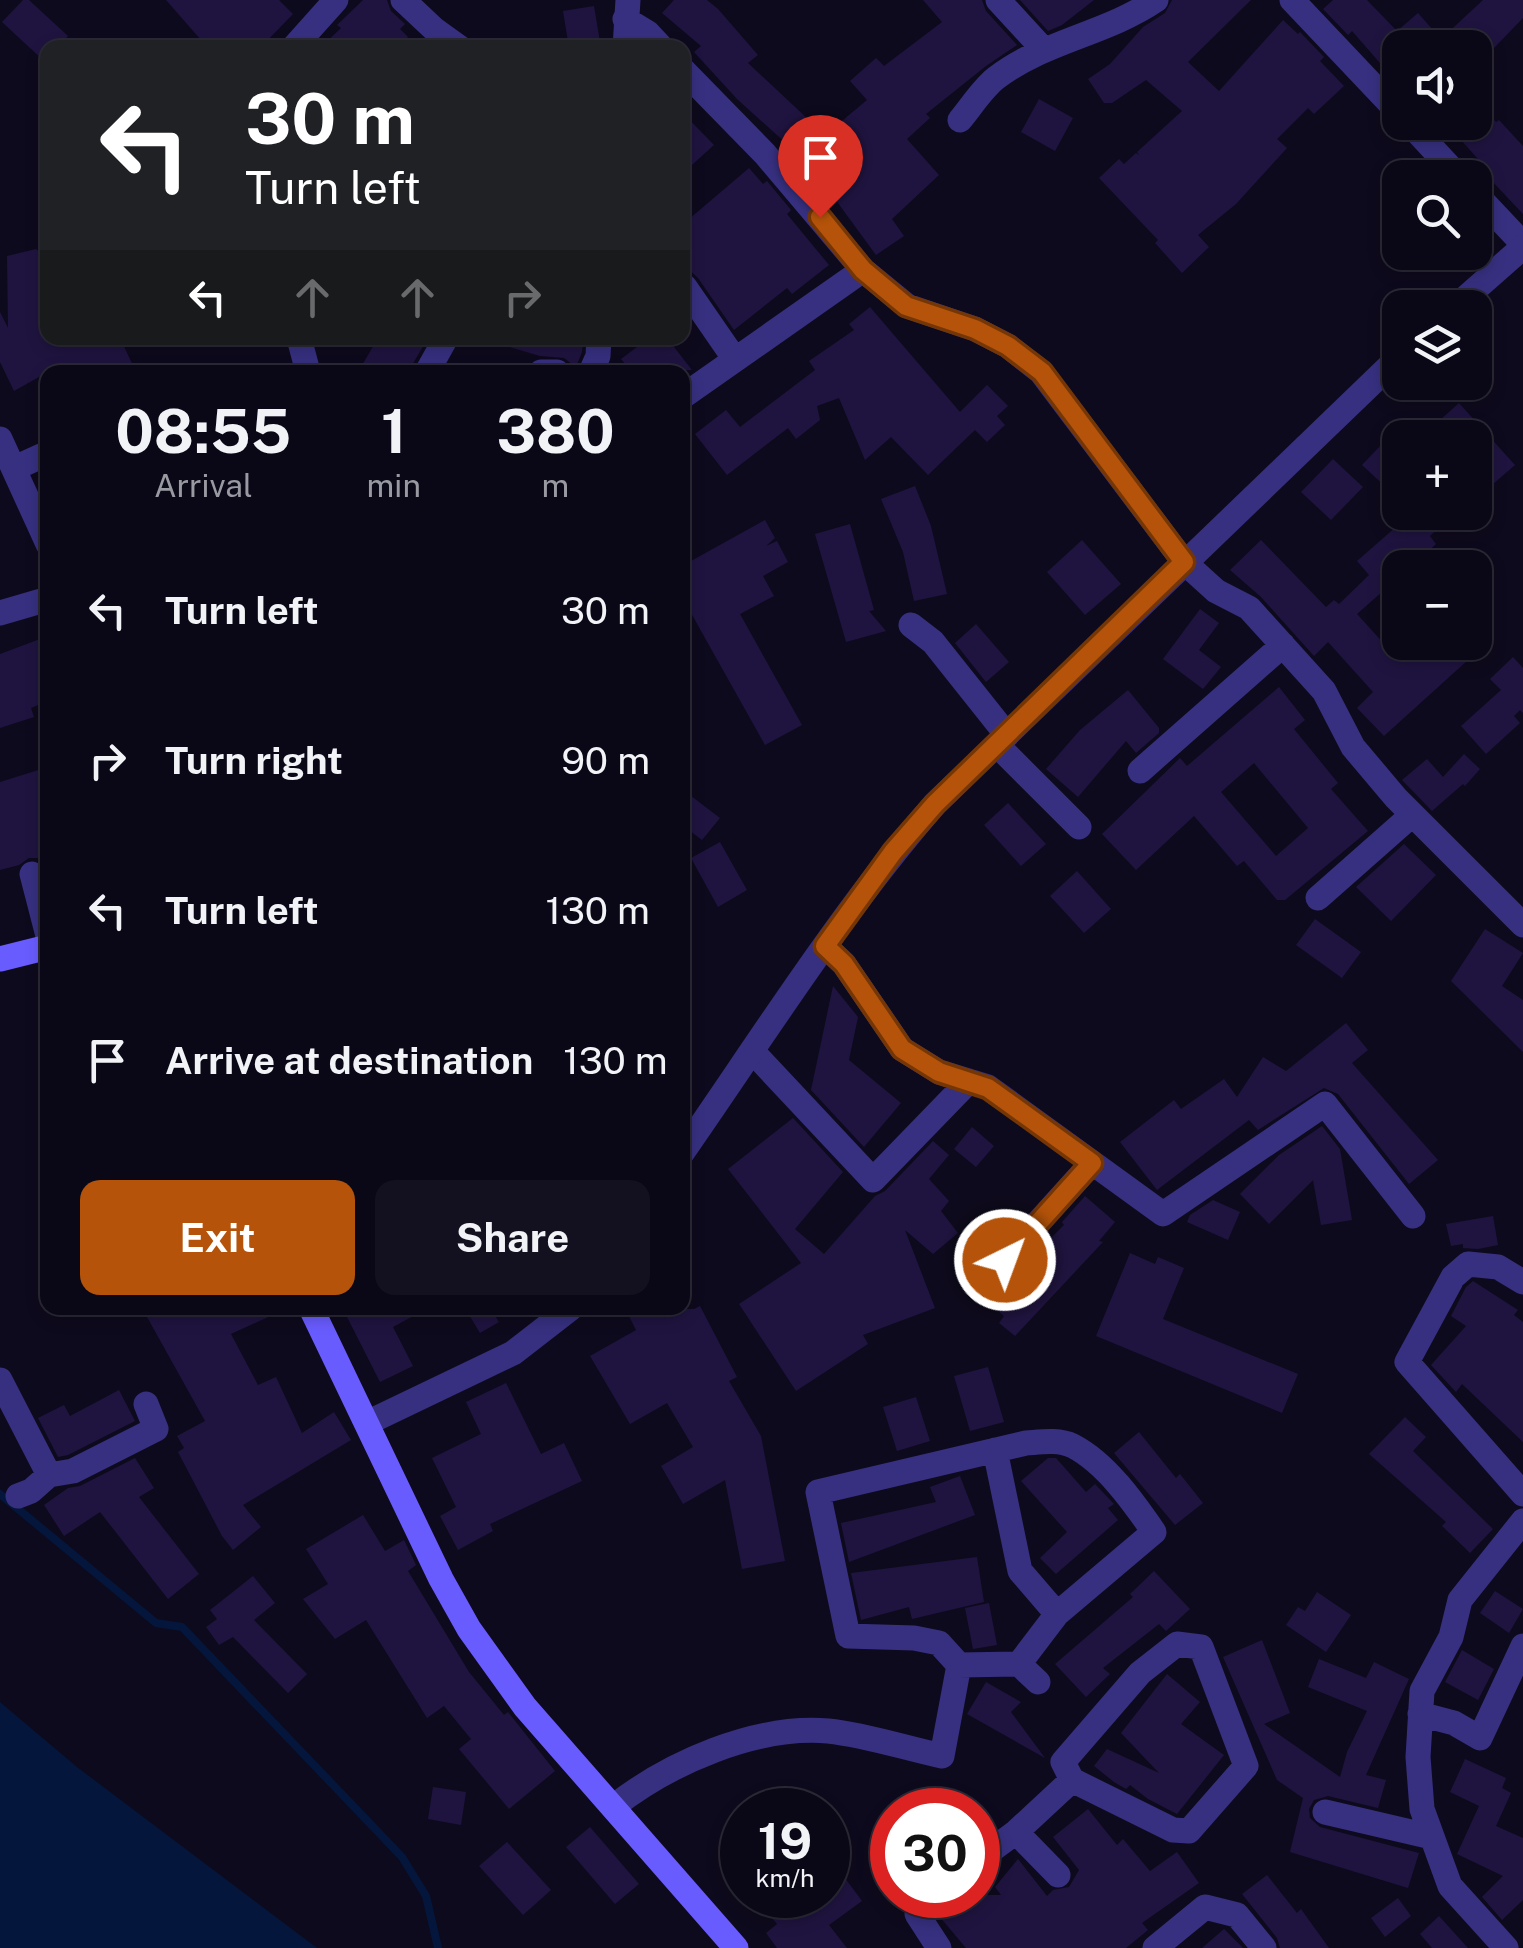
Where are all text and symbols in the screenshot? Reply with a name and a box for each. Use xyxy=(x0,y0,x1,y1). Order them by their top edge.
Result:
map controls xyxy=(1382,30,1492,660)
button: sound xyxy=(1382,30,1492,140)
text: 30 m xyxy=(245,77,415,160)
icon: left xyxy=(80,80,210,210)
pin xyxy=(778,115,863,218)
icon: arrive xyxy=(793,130,848,185)
button: search xyxy=(1382,160,1492,270)
text: Turn left xyxy=(245,161,421,214)
icon: left xyxy=(180,270,235,325)
icon: ahead xyxy=(285,270,340,325)
icon: ahead xyxy=(390,270,445,325)
icon: right xyxy=(495,270,550,325)
button: layers xyxy=(1382,290,1492,400)
text: 08:55 xyxy=(115,396,291,467)
text: 1 xyxy=(381,396,407,467)
text: 380 xyxy=(496,396,615,467)
button: + xyxy=(1382,420,1492,530)
text: Arrival xyxy=(154,467,253,504)
text: min xyxy=(367,467,421,504)
text: m xyxy=(542,467,569,504)
button: − xyxy=(1382,550,1492,660)
icon: left xyxy=(80,583,135,638)
text: Turn left xyxy=(165,588,319,633)
text: 30 m xyxy=(561,588,650,633)
icon: right xyxy=(80,733,135,788)
text: Turn right xyxy=(165,738,343,783)
text: 90 m xyxy=(561,738,650,783)
icon: left xyxy=(80,883,135,938)
text: Turn left xyxy=(165,888,319,933)
text: 130 m xyxy=(545,888,650,933)
icon: arrive xyxy=(80,1033,135,1088)
text: Arrive at destination xyxy=(165,1038,533,1083)
text: 130 m xyxy=(563,1038,668,1083)
button: Exit xyxy=(80,1180,355,1295)
button: Share xyxy=(375,1180,650,1295)
position arrow xyxy=(953,1208,1057,1312)
speed limit sign: 30 xyxy=(870,1788,1000,1918)
text: 19 xyxy=(758,1811,812,1870)
text: km/h xyxy=(756,1863,814,1893)

